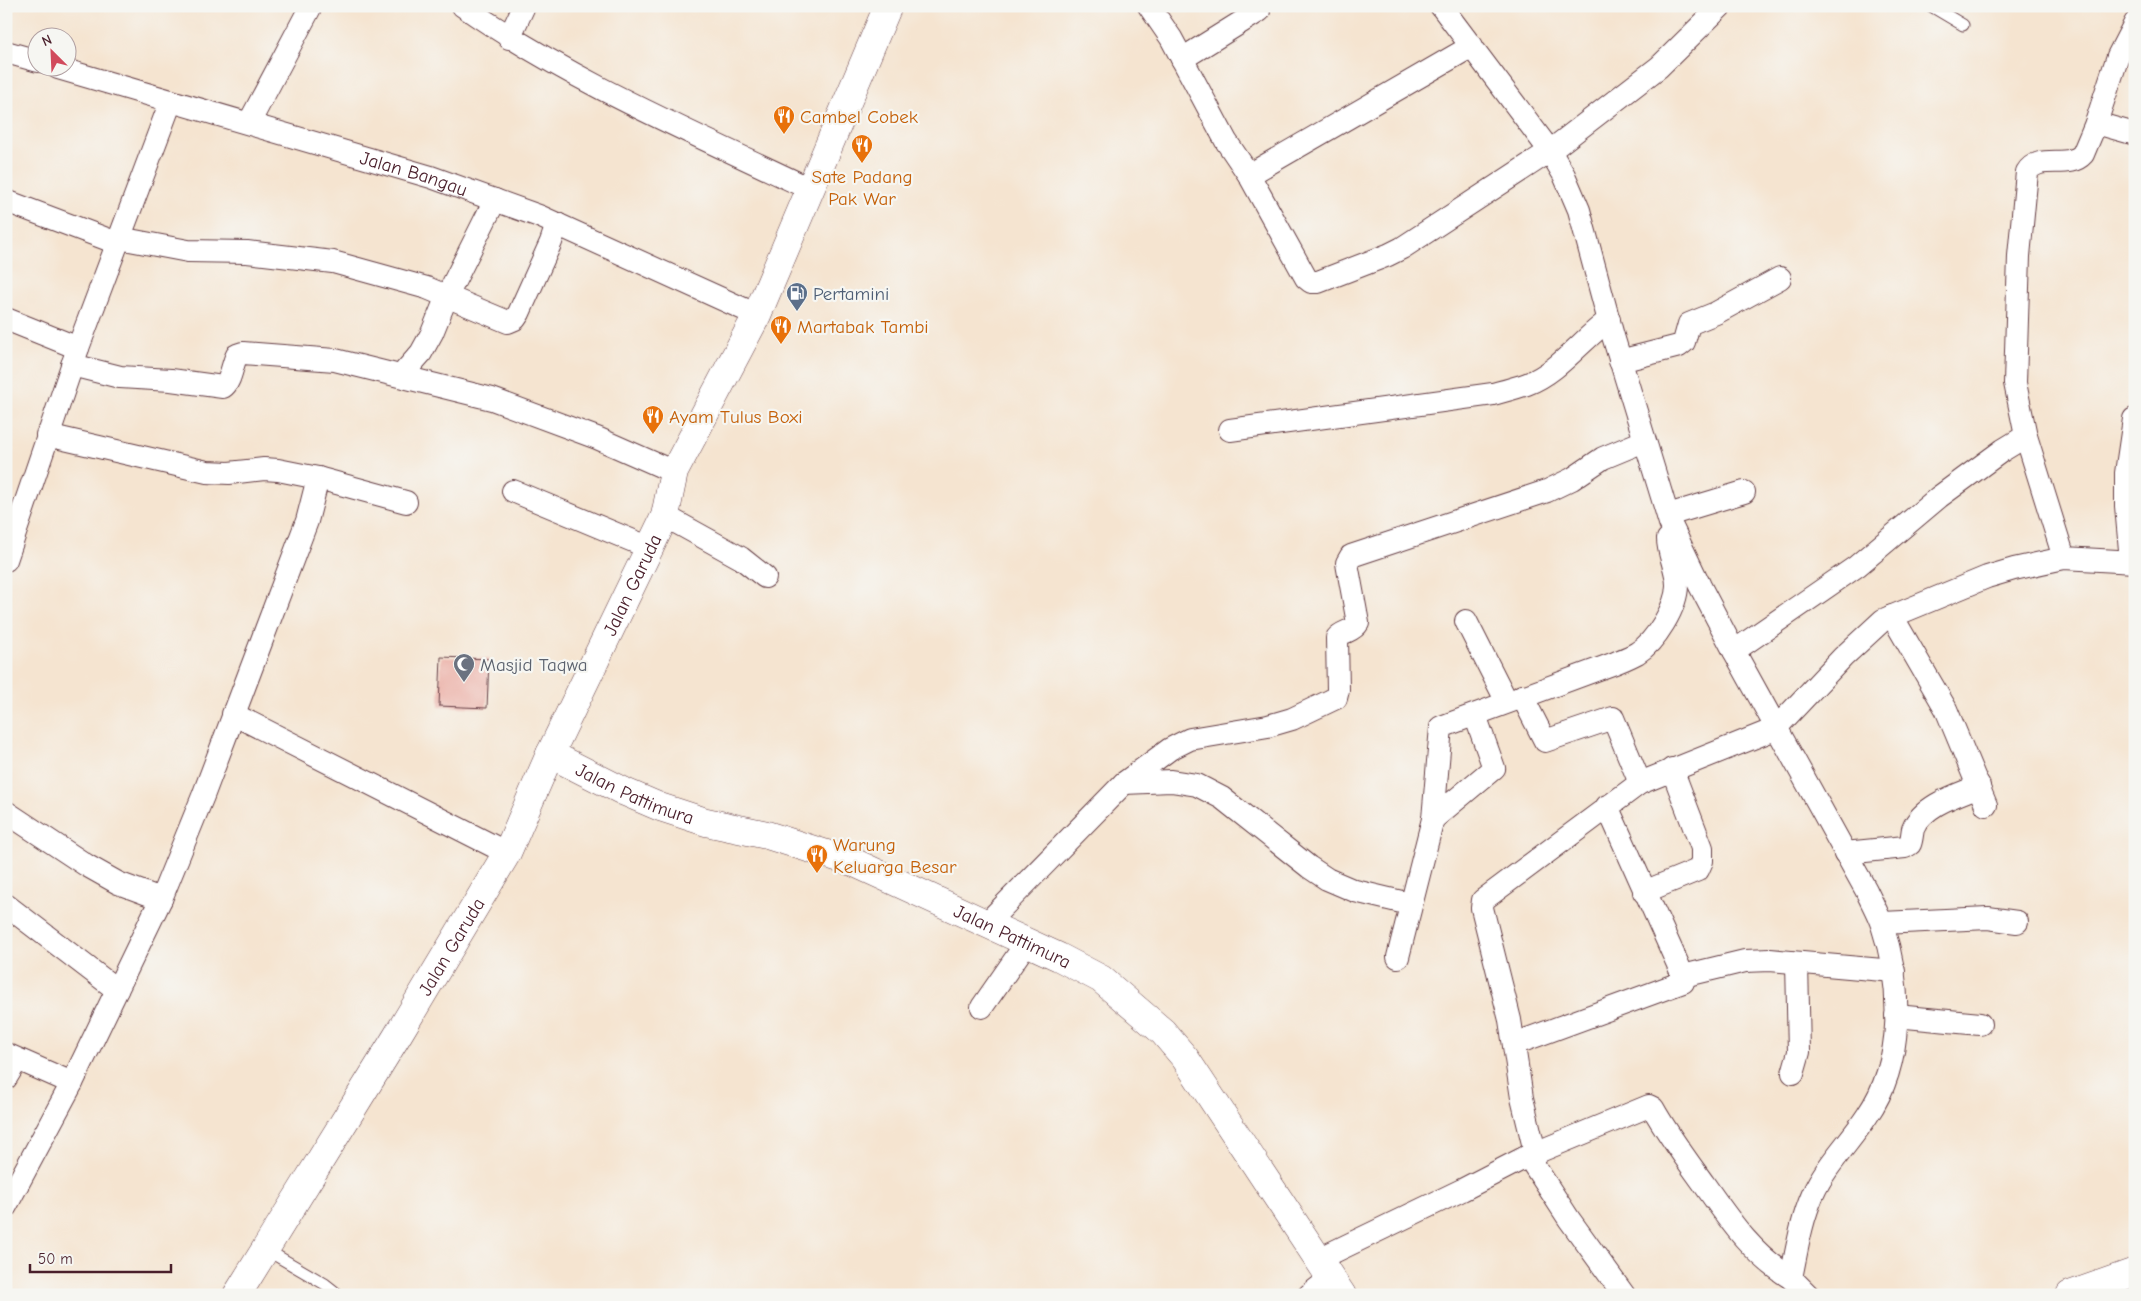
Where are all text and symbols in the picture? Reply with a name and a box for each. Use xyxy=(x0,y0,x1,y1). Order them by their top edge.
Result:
north arrow xyxy=(28,28,78,78)
text: N xyxy=(39,31,55,50)
restaurant icon: Cambel Cobek xyxy=(772,104,796,135)
place label: Cambel Cobek xyxy=(800,106,919,128)
restaurant icon: Sate Padang Pak War xyxy=(850,133,874,164)
street label: Jalan Bangau xyxy=(357,147,470,201)
place label: Sate Padang Pak War xyxy=(811,166,913,210)
fuel station icon: Pertamini xyxy=(785,281,809,312)
place label: Pertamini xyxy=(813,283,889,305)
restaurant icon: Martabak Tambi xyxy=(769,314,793,345)
place label: Martabak Tambi xyxy=(797,316,929,338)
restaurant icon: Ayam Tulus Boxi xyxy=(641,404,665,435)
place label: Ayam Tulus Boxi xyxy=(669,406,803,428)
street label: Jalan Garuda xyxy=(599,531,667,639)
mosque icon: Masjid Taqwa xyxy=(452,652,476,683)
place label: Masjid Taqwa xyxy=(480,654,588,676)
street label: Jalan Pattimura xyxy=(572,759,697,829)
place label: Warung Keluarga Besar xyxy=(833,834,957,878)
restaurant icon: Warung Keluarga Besar xyxy=(805,843,829,874)
street label: Jalan Garuda xyxy=(414,894,490,1000)
street label: Jalan Pattimura xyxy=(950,900,1075,973)
scale bar xyxy=(30,1241,171,1273)
text: 50 m xyxy=(38,1250,73,1268)

